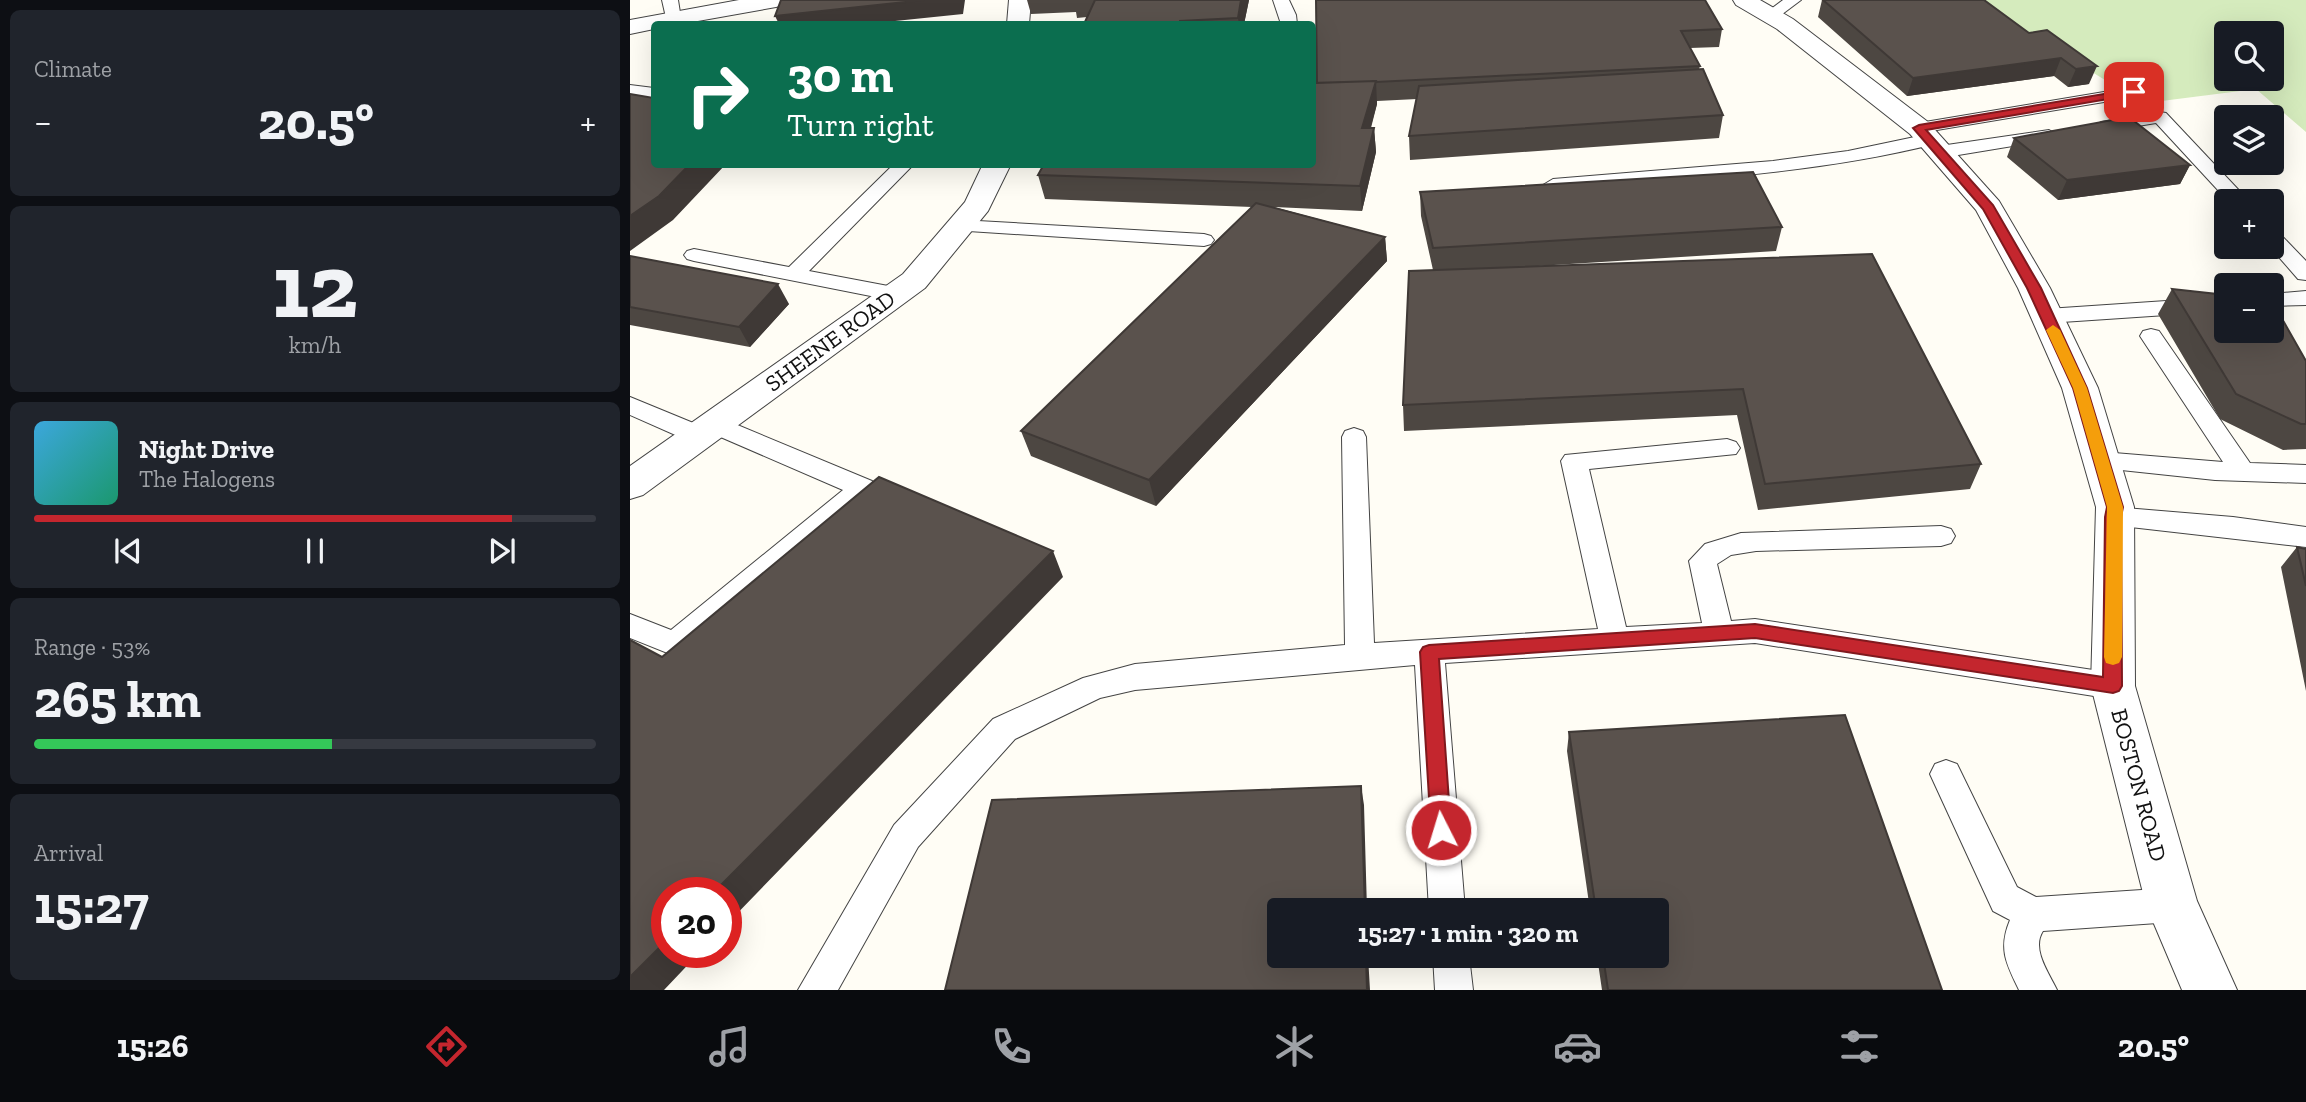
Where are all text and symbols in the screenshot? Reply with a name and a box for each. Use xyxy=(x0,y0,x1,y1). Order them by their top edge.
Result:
map controls xyxy=(2214,21,2284,343)
button: search xyxy=(2214,21,2284,91)
text: 30 m xyxy=(787,46,893,105)
icon: right xyxy=(672,49,763,140)
text: Climate xyxy=(34,55,112,83)
pin xyxy=(2104,62,2164,122)
icon: arrive xyxy=(2115,73,2153,111)
text: 20.5° xyxy=(258,90,374,152)
text: − xyxy=(34,99,52,145)
text: + xyxy=(580,99,596,145)
button: layers xyxy=(2214,105,2284,175)
text: Turn right xyxy=(787,106,934,144)
button: + xyxy=(2214,189,2284,259)
text: 12 xyxy=(272,231,358,340)
button: − xyxy=(2214,273,2284,343)
street label: SHEENE ROAD xyxy=(760,285,900,397)
text: km/h xyxy=(289,331,341,359)
text: Night Drive xyxy=(139,433,274,465)
text: The Halogens xyxy=(139,465,275,493)
icon: previous xyxy=(109,532,147,570)
icon: pause xyxy=(296,532,334,570)
icon: next xyxy=(483,532,521,570)
text: Range · 53% xyxy=(34,633,150,661)
text: 265 km xyxy=(34,668,201,730)
street label: BOSTON ROAD xyxy=(2105,706,2173,864)
position arrow xyxy=(1404,793,1478,867)
text: Arrival xyxy=(34,839,103,867)
text: 15:27 xyxy=(34,874,149,936)
speed limit sign: 20 xyxy=(651,877,742,968)
text: 15:27 · 1 min · 320 m xyxy=(1358,917,1578,949)
icon: directions xyxy=(422,1022,471,1071)
icon: music xyxy=(705,1022,754,1071)
icon: phone xyxy=(987,1022,1036,1071)
icon: climate xyxy=(1270,1022,1319,1071)
icon: car xyxy=(1553,1022,1602,1071)
icon: filters xyxy=(1835,1022,1884,1071)
text: 15:26 xyxy=(117,1027,189,1065)
text: 20.5° xyxy=(2118,1027,2189,1065)

